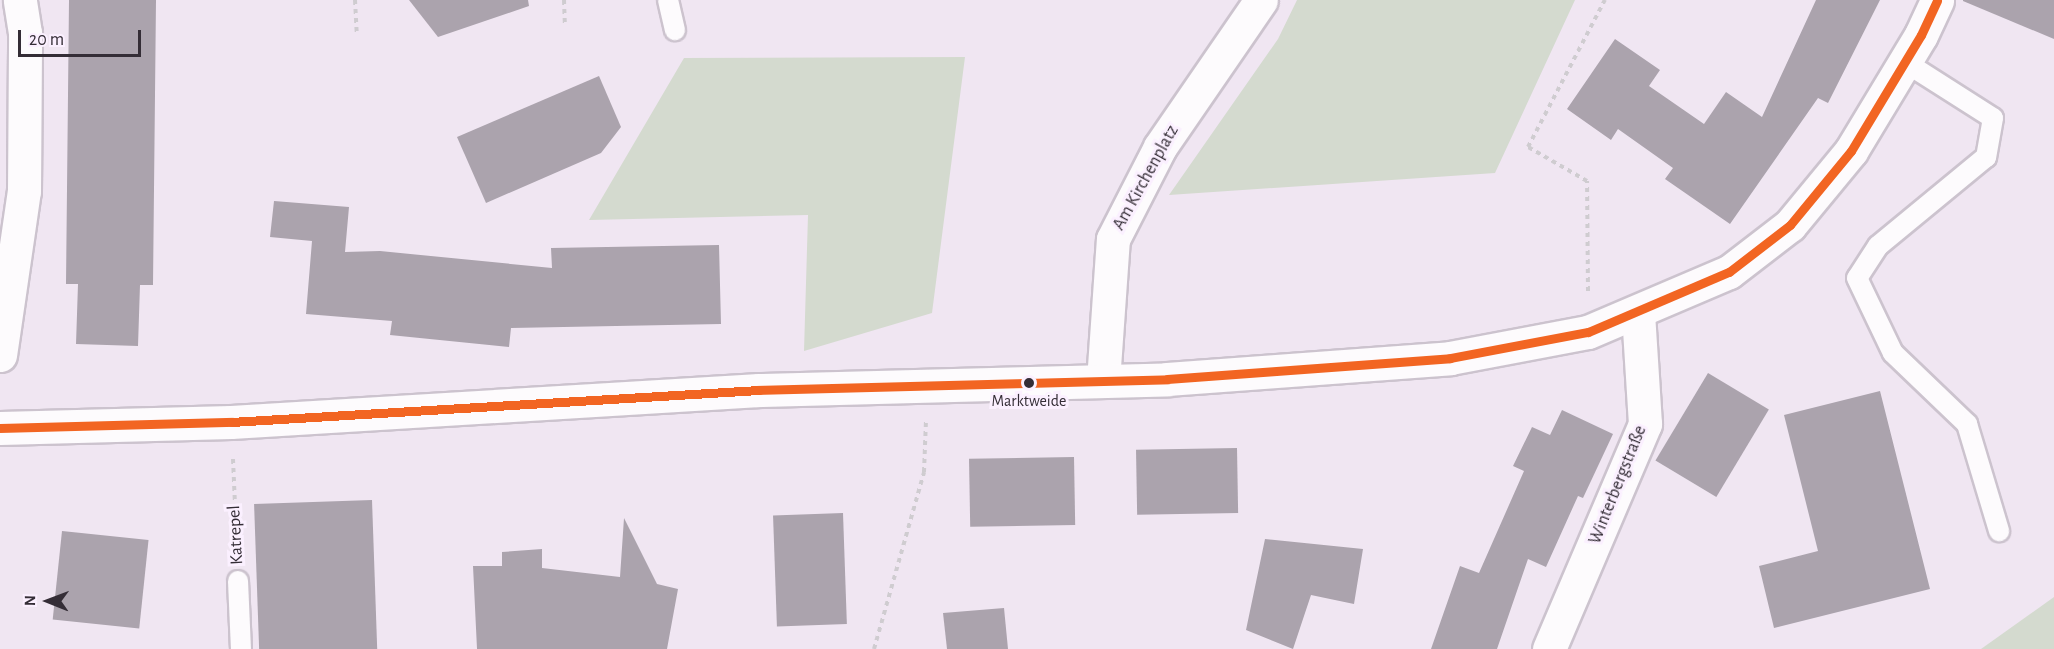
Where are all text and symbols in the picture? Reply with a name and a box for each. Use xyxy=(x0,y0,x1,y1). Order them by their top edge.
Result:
scale bar xyxy=(21,18,144,56)
text: 20 m xyxy=(29,31,64,49)
street label: Am Kirchenplatz xyxy=(1108,122,1184,234)
marker: Marktweide xyxy=(1023,377,1035,389)
place label: Marktweide xyxy=(992,391,1066,411)
street label: Winterbergstraße xyxy=(1584,422,1652,548)
street label: Katrepel xyxy=(224,505,248,565)
north arrow xyxy=(18,571,78,631)
text: N xyxy=(22,595,38,606)

